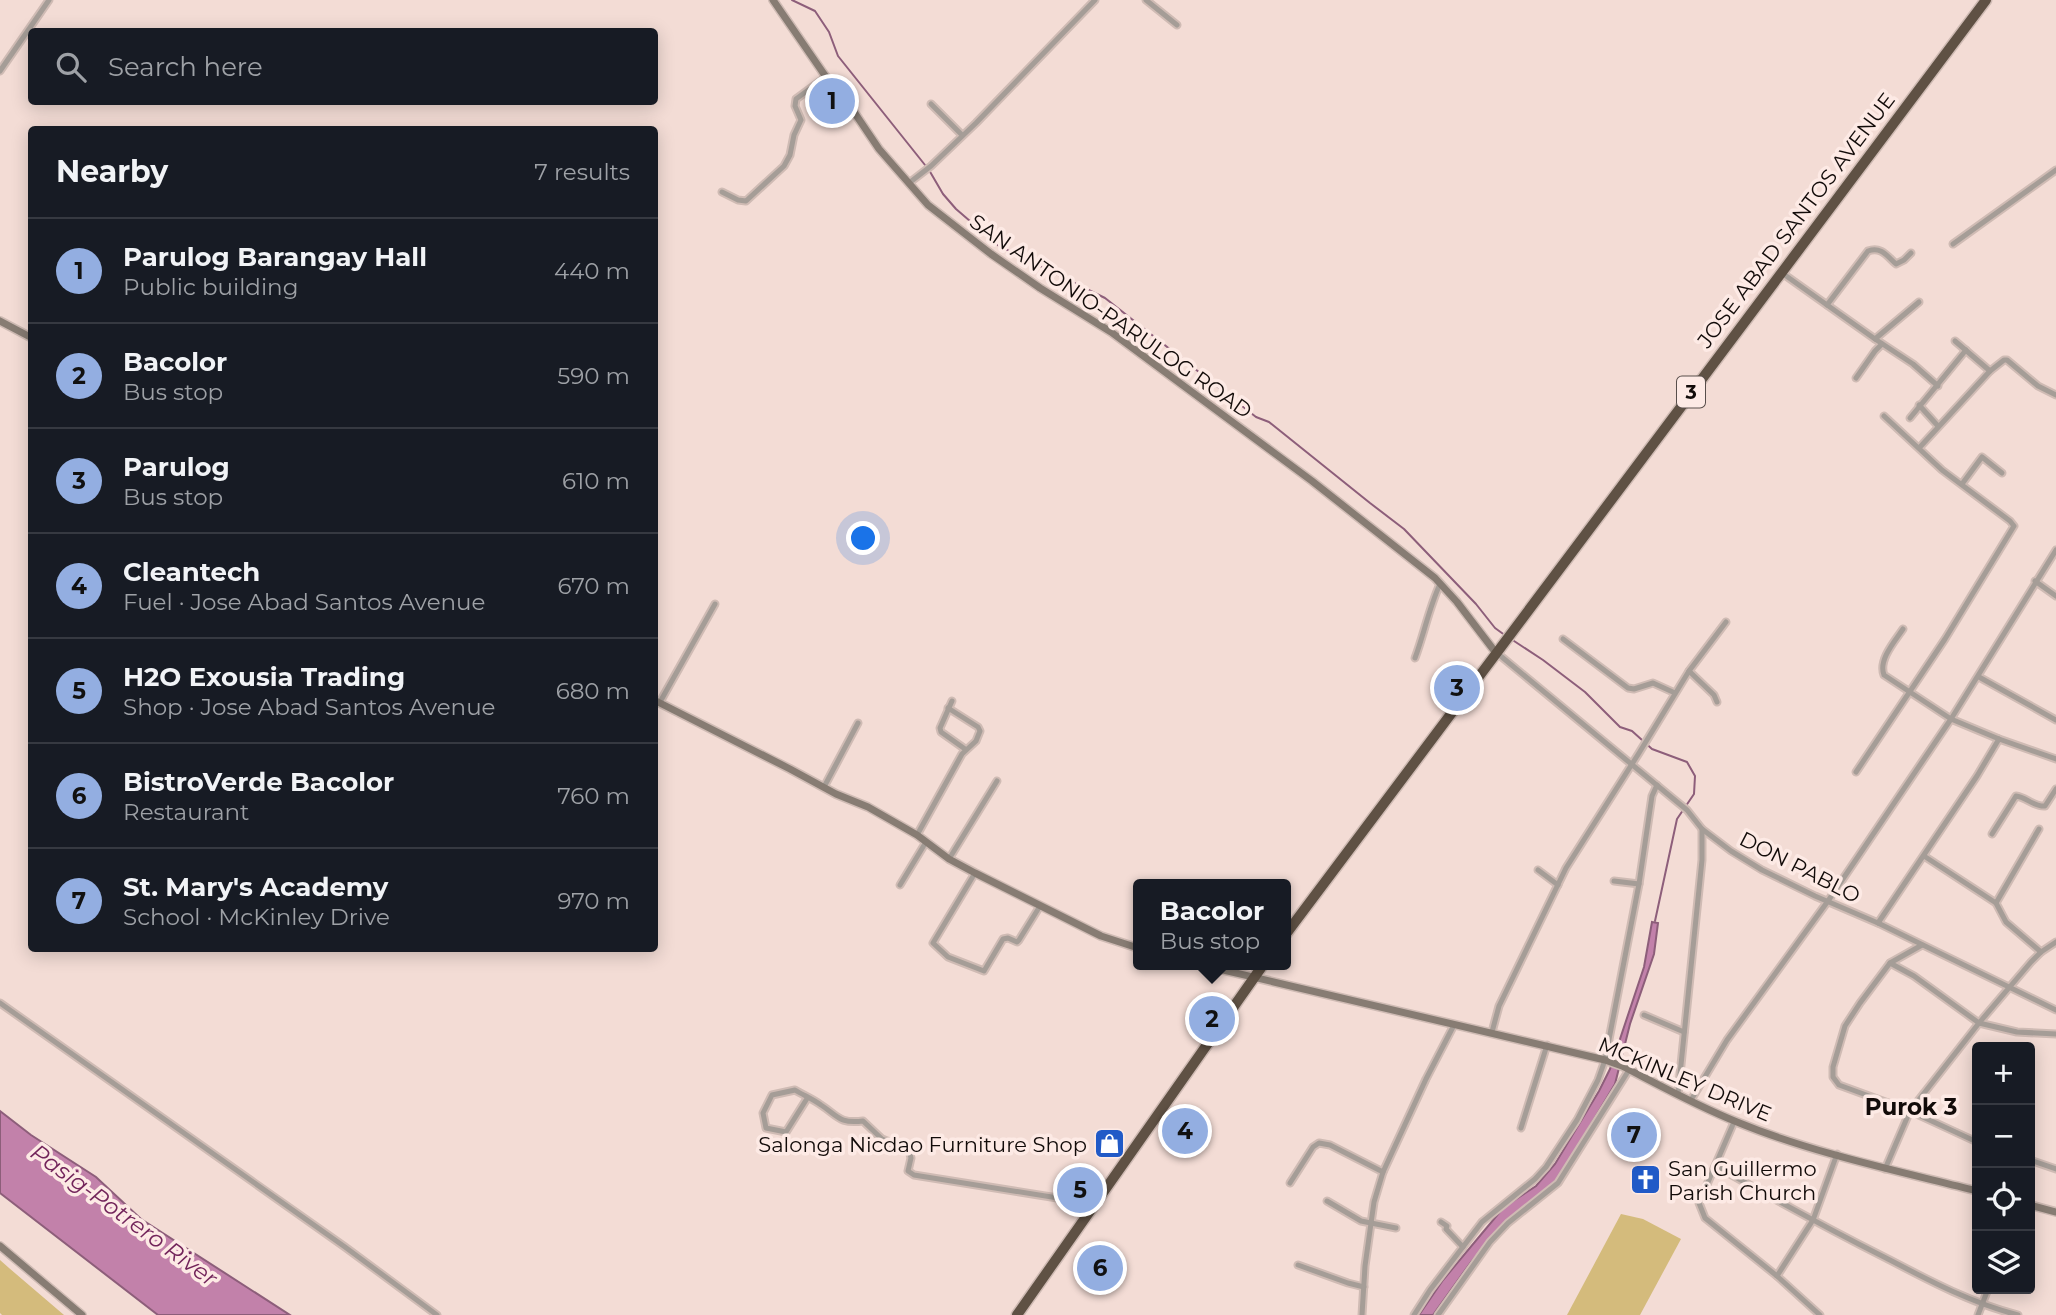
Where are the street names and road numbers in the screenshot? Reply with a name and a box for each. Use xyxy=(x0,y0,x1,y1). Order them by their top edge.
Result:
street label: JOSE ABAD SANTOS AVENUE xyxy=(1691,88,1900,353)
street label: SAN ANTONIO-PARULOG ROAD xyxy=(965,209,1257,423)
road number: 3 xyxy=(1677,376,1705,408)
street label: DON PABLO xyxy=(1735,826,1865,908)
street label: MCKINLEY DRIVE xyxy=(1595,1031,1775,1127)

